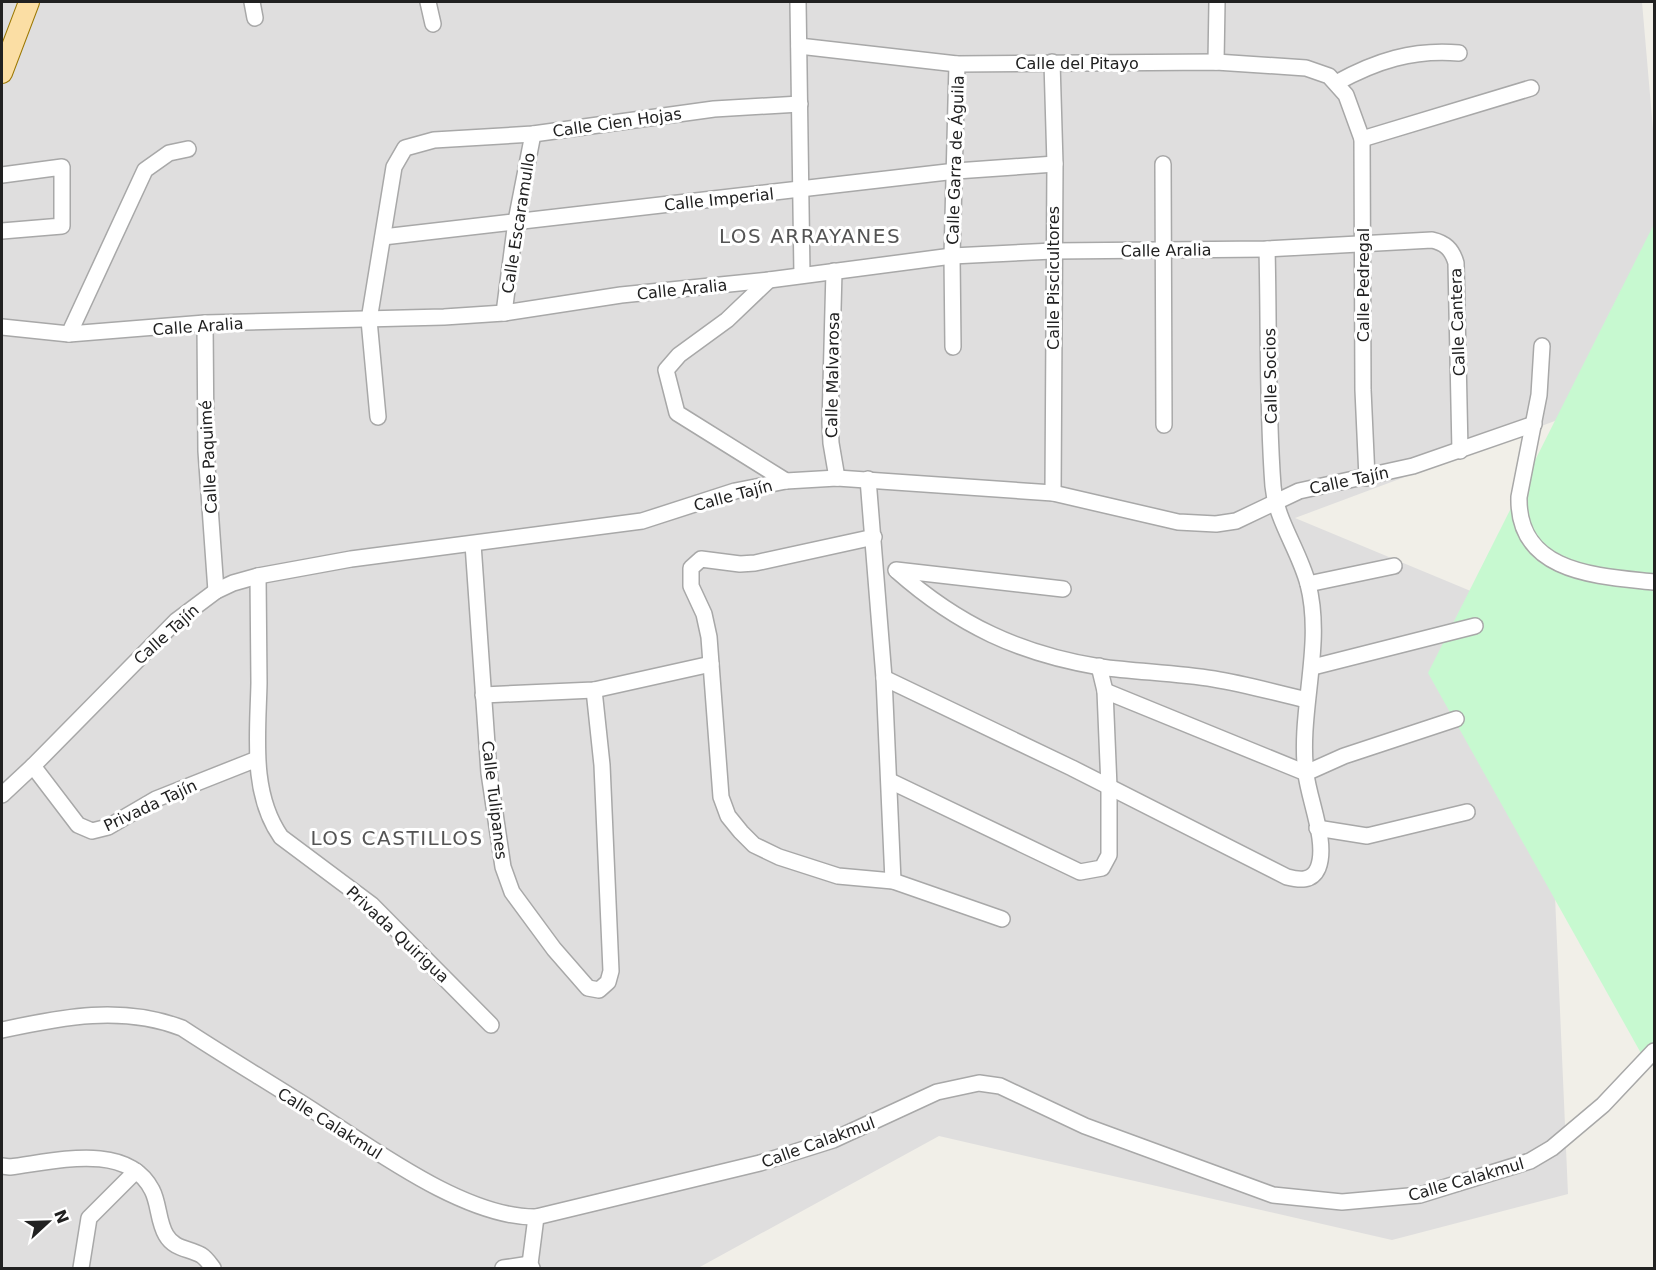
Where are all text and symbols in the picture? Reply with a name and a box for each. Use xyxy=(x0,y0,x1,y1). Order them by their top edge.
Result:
street label: Calle del Pitayo xyxy=(1015,54,1139,73)
street label: Calle Garra de Águila xyxy=(943,75,968,245)
street label: Calle Cien Hojas xyxy=(551,104,683,141)
street label: Calle Escaramullo xyxy=(498,151,539,295)
street label: Calle Imperial xyxy=(663,184,775,215)
street label: Calle Piscicultores xyxy=(1044,206,1063,350)
district label: LOS ARRAYANES xyxy=(719,224,901,248)
street label: Calle Pedregal xyxy=(1354,228,1373,342)
street label: Calle Aralia xyxy=(1120,240,1212,261)
street label: Calle Cantera xyxy=(1446,267,1469,376)
street label: Calle Aralia xyxy=(636,275,728,304)
street label: Calle Malvarosa xyxy=(822,312,843,438)
street label: Calle Aralia xyxy=(152,314,244,339)
street label: Calle Socios xyxy=(1260,328,1281,424)
street label: Calle Paquimé xyxy=(196,400,221,514)
street label: Calle Tajín xyxy=(1308,463,1391,498)
street label: Calle Tajín xyxy=(692,476,775,515)
street label: Calle Tajín xyxy=(130,600,203,668)
street label: Calle Tulipanes xyxy=(478,740,511,861)
street label: Privada Tajín xyxy=(101,776,200,835)
district label: LOS CASTILLOS xyxy=(310,826,484,850)
street label: Privada Quirigua xyxy=(343,882,453,987)
street label: Calle Calakmul xyxy=(274,1084,385,1163)
street label: Calle Calakmul xyxy=(759,1113,878,1172)
street label: Calle Calakmul xyxy=(1406,1154,1526,1205)
north arrow xyxy=(18,1192,78,1252)
text: N xyxy=(50,1207,73,1226)

